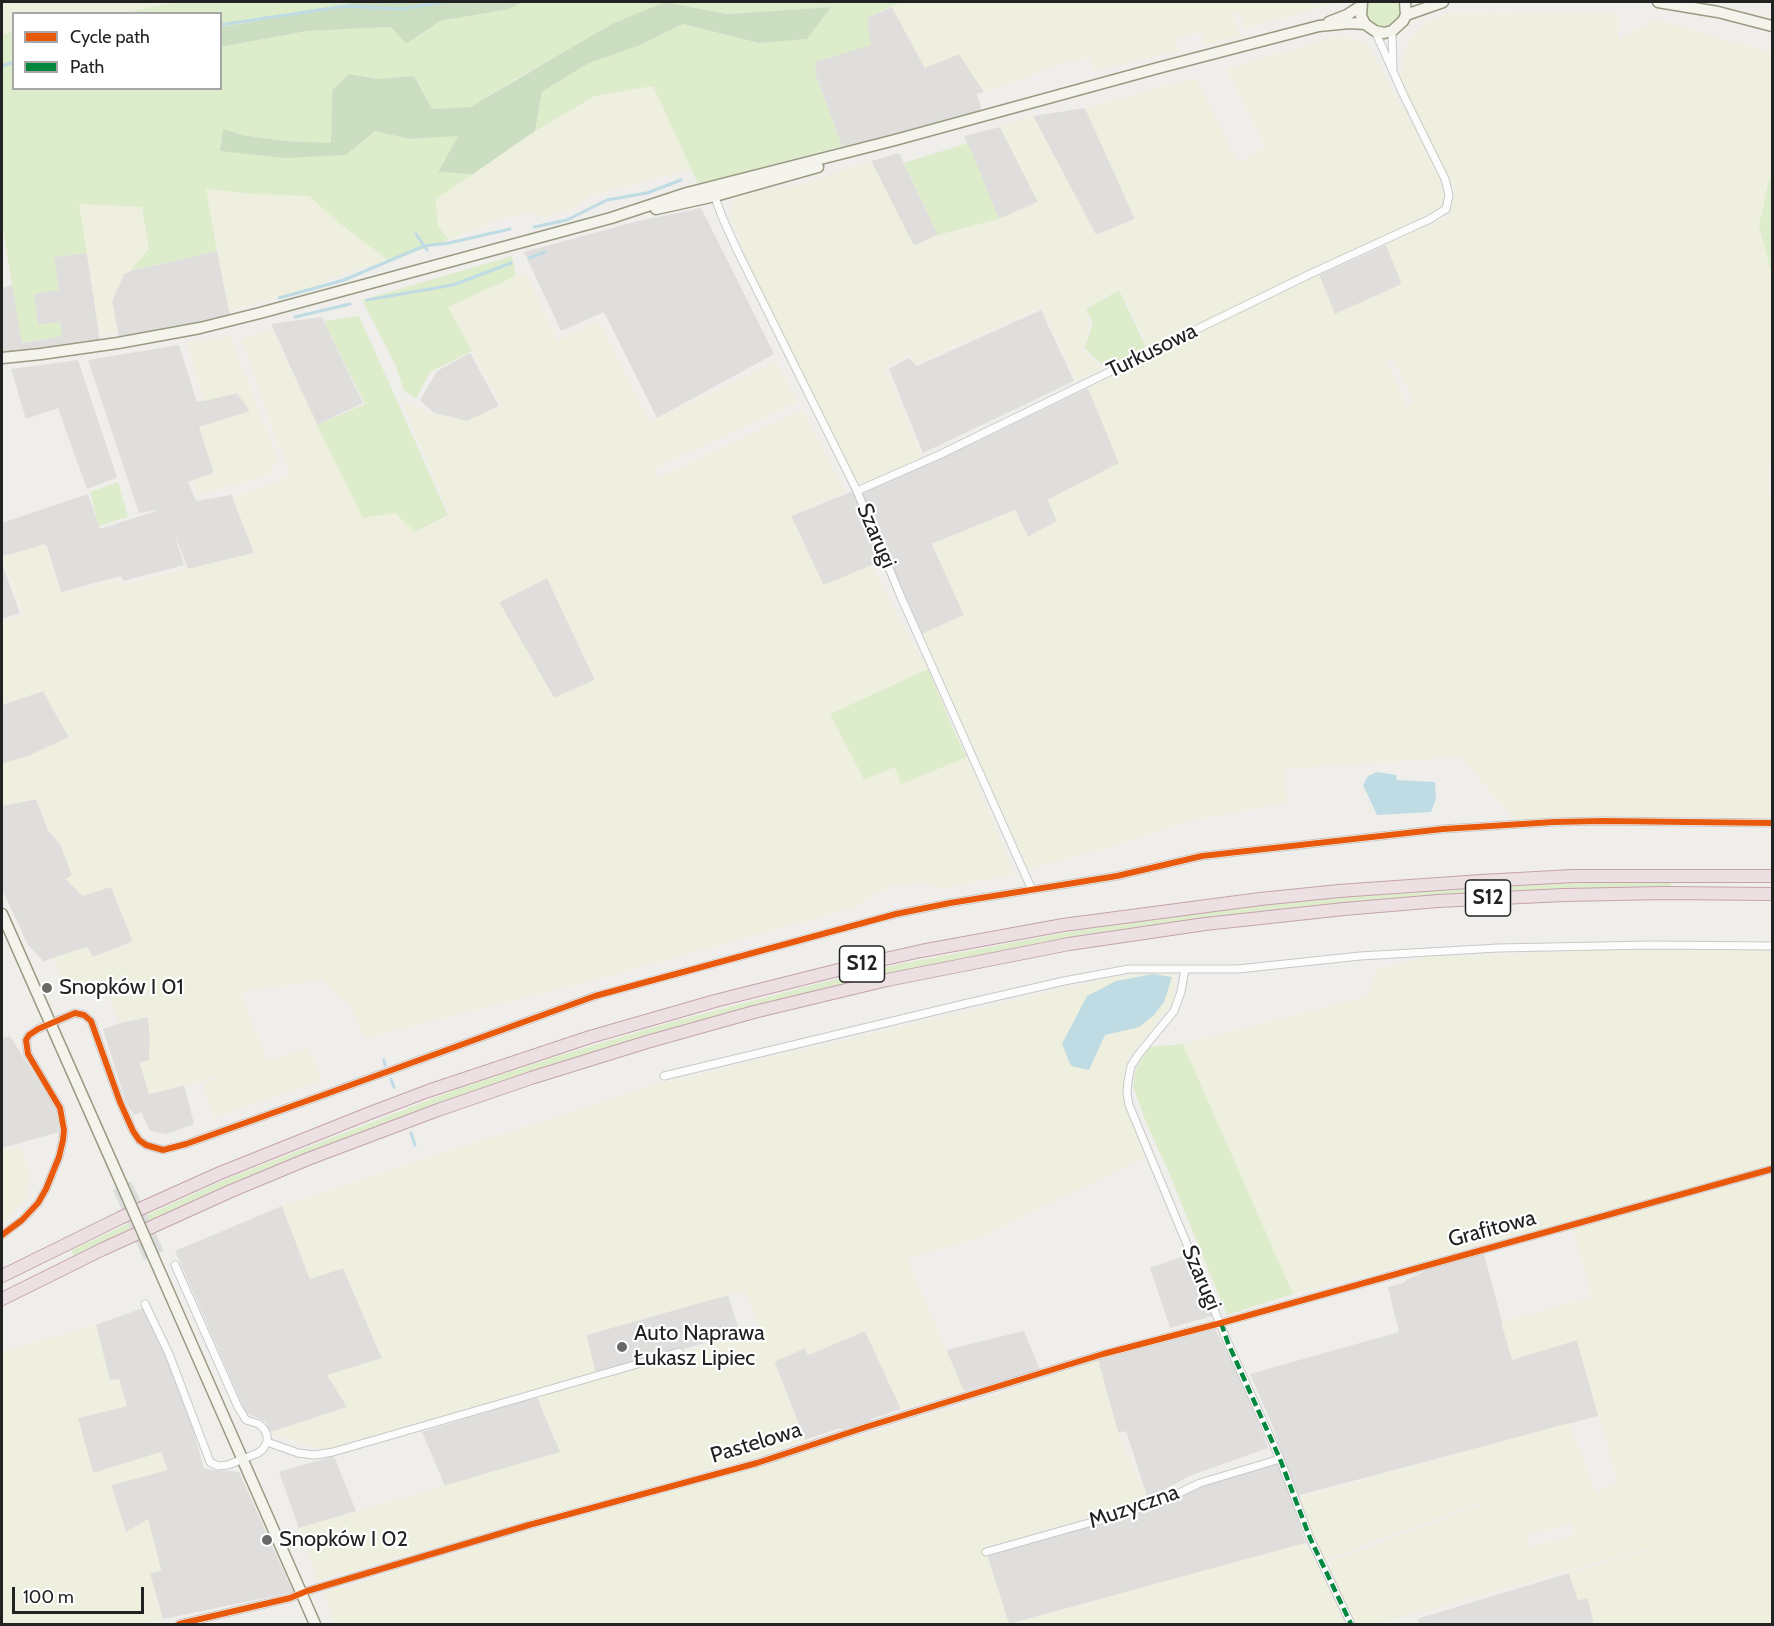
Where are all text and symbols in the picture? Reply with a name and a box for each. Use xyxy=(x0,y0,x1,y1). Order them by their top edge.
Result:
legend xyxy=(12,12,222,90)
text: Cycle path xyxy=(70,26,150,48)
text: Path xyxy=(70,56,104,78)
street label: Turkusowa xyxy=(1103,318,1201,384)
street label: Szarugi xyxy=(851,500,901,572)
road number: S12 xyxy=(1466,880,1510,916)
road number: S12 xyxy=(840,946,884,982)
place label: Snopków I 01 xyxy=(59,975,184,1001)
marker: Snopków I 01 xyxy=(40,981,54,995)
street label: Grafitowa xyxy=(1445,1205,1539,1253)
street label: Szarugi xyxy=(1176,1242,1226,1314)
place label: Auto Naprawa Łukasz Lipiec xyxy=(634,1321,765,1372)
marker: Auto Naprawa Łukasz Lipiec xyxy=(615,1340,629,1354)
street label: Pastelowa xyxy=(707,1417,805,1469)
street label: Muzyczna xyxy=(1085,1479,1183,1535)
place label: Snopków I 02 xyxy=(279,1527,408,1553)
marker: Snopków I 02 xyxy=(260,1533,274,1547)
scale bar xyxy=(15,1575,147,1613)
text: 100 m xyxy=(23,1586,74,1608)

